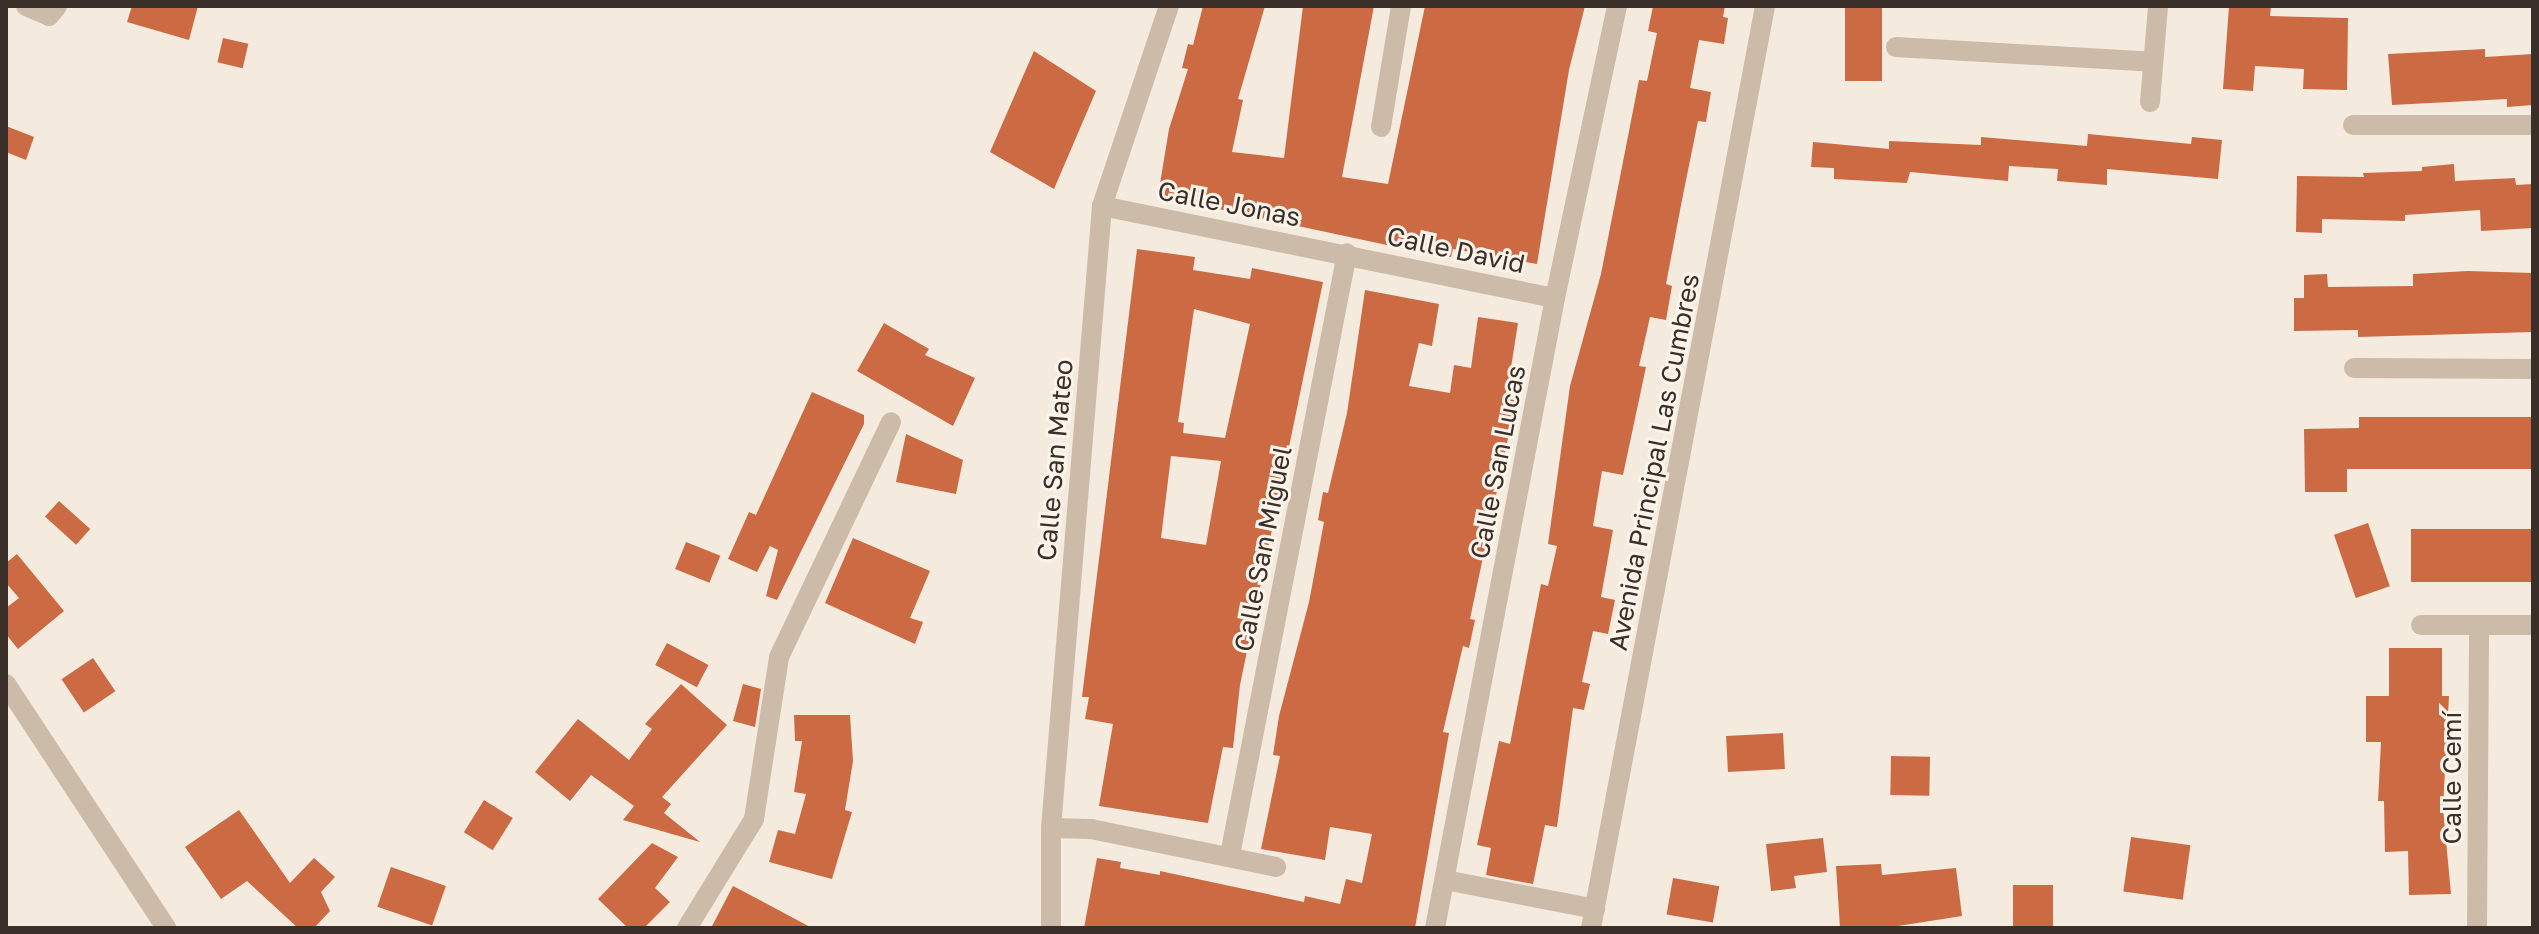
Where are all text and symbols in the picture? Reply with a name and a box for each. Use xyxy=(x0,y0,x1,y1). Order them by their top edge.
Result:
street label: Calle Jonas xyxy=(1155,175,1303,233)
street label: Calle David xyxy=(1384,220,1528,280)
street label: Avenida Principal Las Cumbres xyxy=(1602,271,1706,653)
street label: Calle San Mateo xyxy=(1031,358,1079,562)
street label: Calle San Lucas xyxy=(1464,362,1532,562)
street label: Calle San Miguel xyxy=(1228,444,1298,654)
street label: Calle Cemí xyxy=(2436,711,2468,845)

